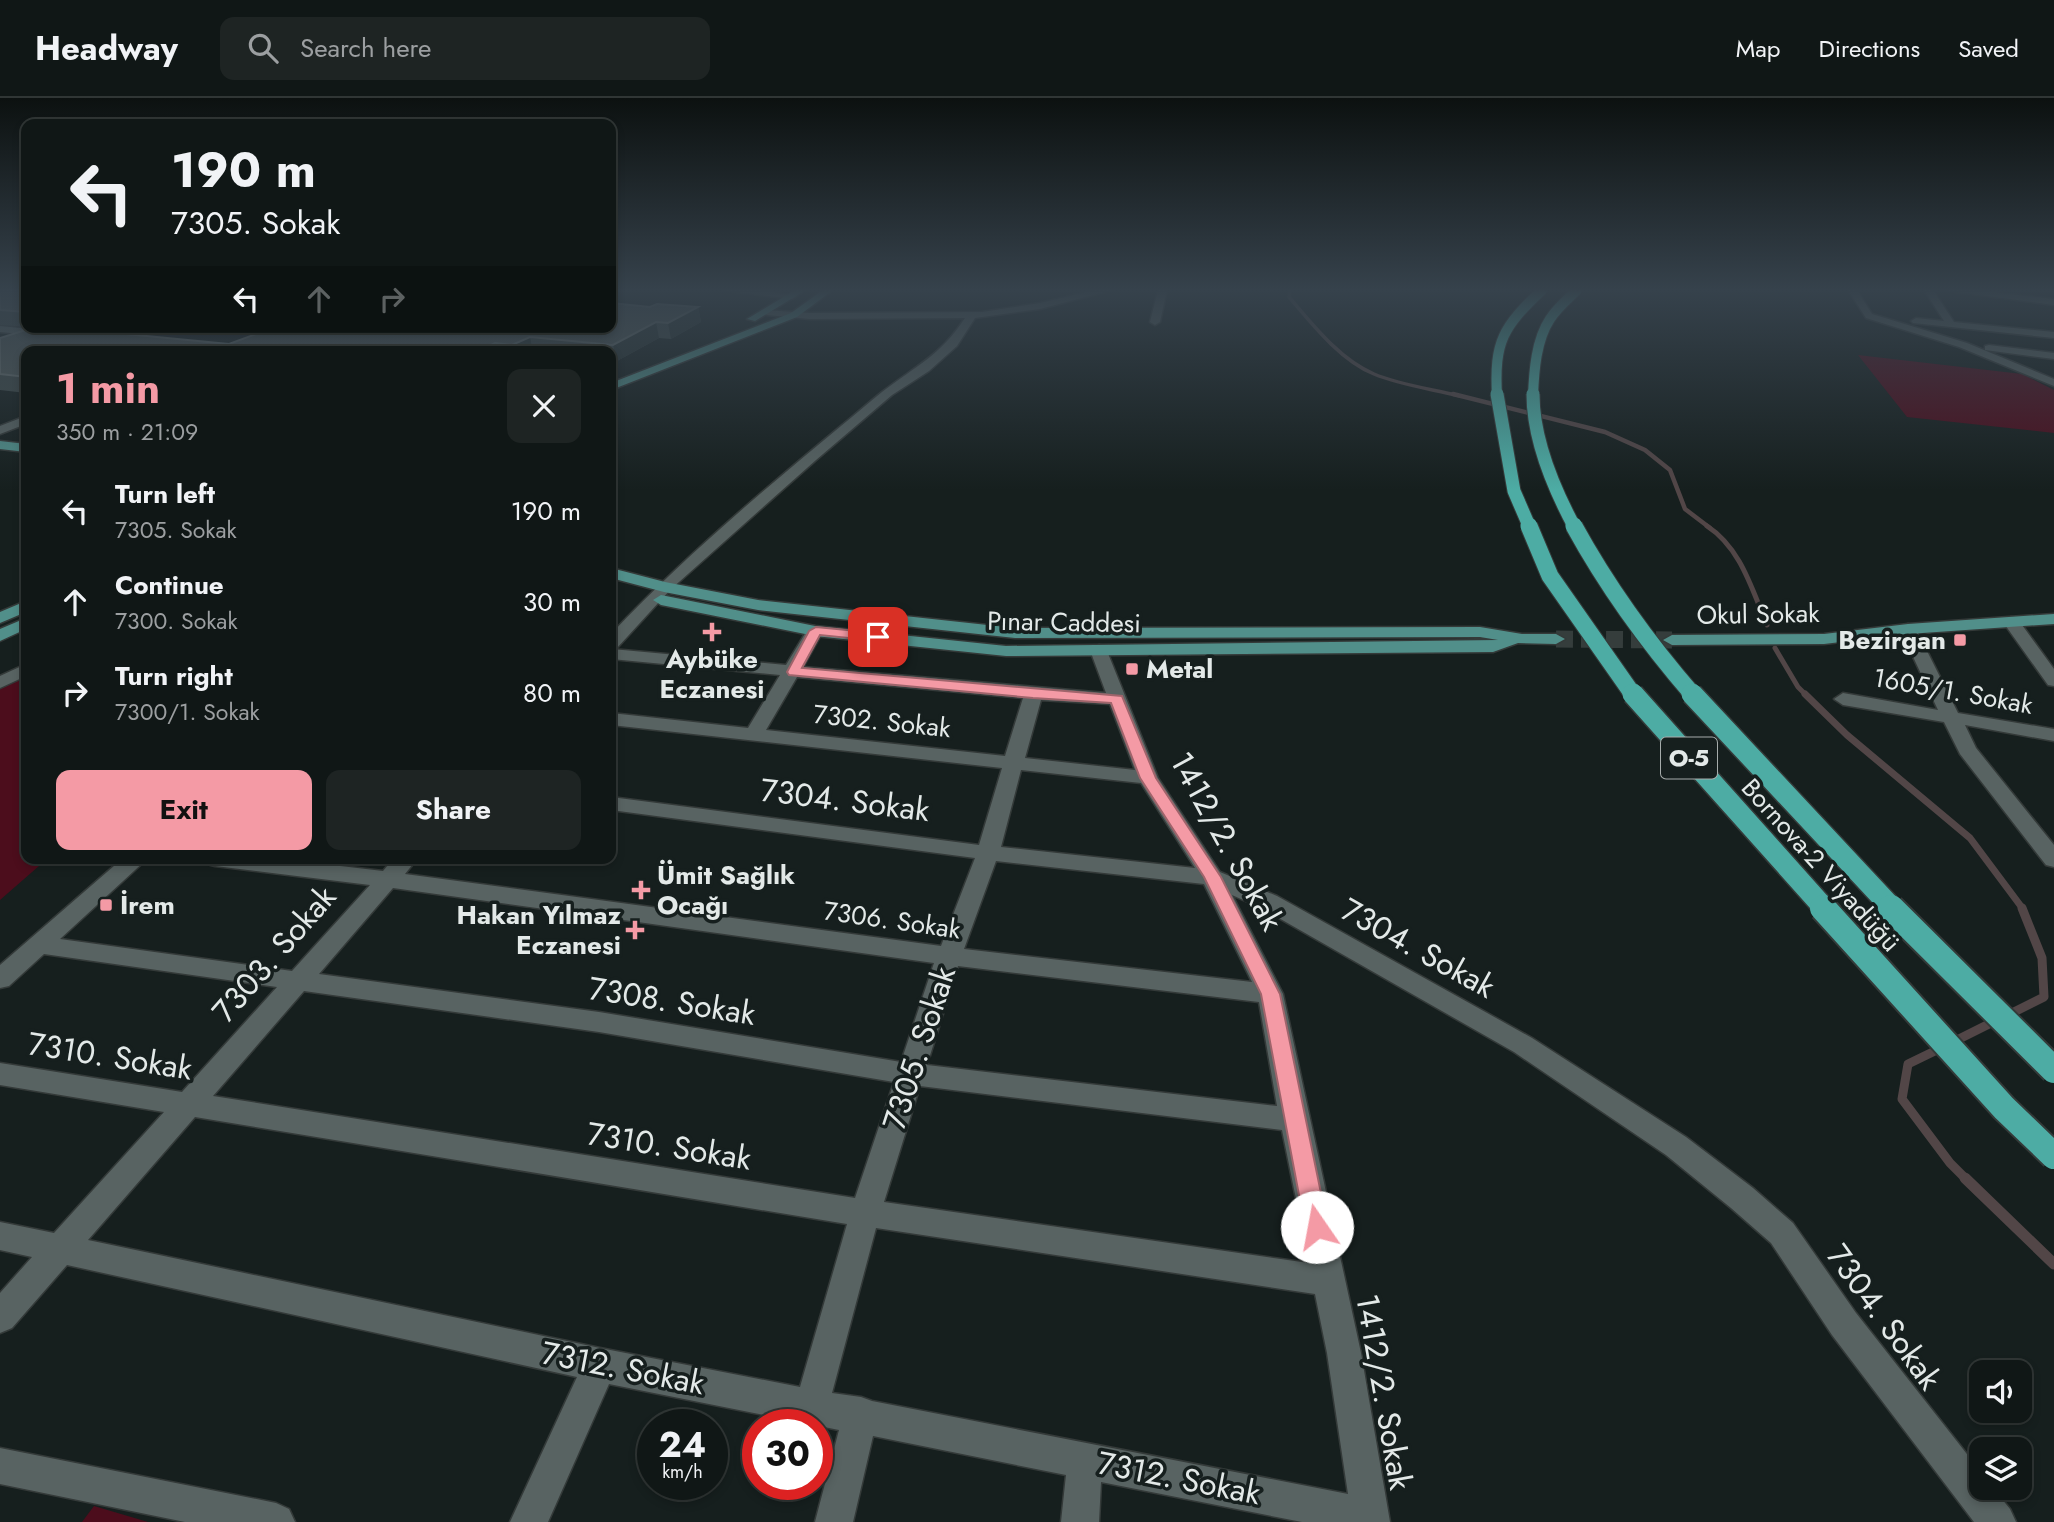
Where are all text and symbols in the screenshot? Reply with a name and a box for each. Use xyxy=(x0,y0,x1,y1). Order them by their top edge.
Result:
search box xyxy=(220,17,710,80)
text: Headway xyxy=(35,25,178,72)
icon: search xyxy=(244,29,282,67)
text: Search here xyxy=(300,29,431,67)
text: Map xyxy=(1736,31,1781,66)
text: Directions xyxy=(1819,31,1920,66)
text: Saved xyxy=(1958,31,2019,66)
text: 190 m xyxy=(171,135,316,205)
icon: left xyxy=(56,147,147,238)
text: 7305. Sokak xyxy=(171,200,340,246)
icon: left xyxy=(227,280,265,318)
icon: ahead xyxy=(300,280,338,318)
icon: right xyxy=(373,280,411,318)
text: 1 min xyxy=(56,358,160,419)
button: close xyxy=(507,369,581,443)
text: 350 m · 21:09 xyxy=(56,415,198,449)
text: Turn left xyxy=(115,475,215,513)
icon: left xyxy=(56,492,94,530)
text: 190 m xyxy=(511,492,581,530)
text: 7305. Sokak xyxy=(115,513,237,547)
text: Continue xyxy=(115,566,224,604)
icon: ahead xyxy=(56,583,94,621)
text: 30 m xyxy=(523,583,581,621)
street label: Okul Sokak xyxy=(1696,594,1820,634)
street label: Pınar Caddesi xyxy=(987,602,1141,642)
text: 7300. Sokak xyxy=(115,604,238,638)
pin xyxy=(848,607,908,667)
icon: arrive xyxy=(859,618,897,656)
place label: Bezirgan xyxy=(1838,621,1946,659)
marker: Aybüke Eczanesi xyxy=(704,624,720,640)
marker: Bezirgan xyxy=(1952,632,1968,648)
place label: Aybüke Eczanesi xyxy=(660,640,765,708)
place label: Metal xyxy=(1146,650,1213,688)
text: Turn right xyxy=(115,657,233,695)
street label: 1605/1. Sokak xyxy=(1870,658,2036,724)
marker: Metal xyxy=(1124,661,1140,677)
icon: right xyxy=(56,674,94,712)
text: 80 m xyxy=(523,674,581,712)
text: 7300/1. Sokak xyxy=(115,695,260,729)
street label: 7302. Sokak xyxy=(812,695,953,747)
road number: O-5 xyxy=(1661,738,1717,778)
street label: 1412/2. Sokak xyxy=(1159,743,1296,940)
street label: 7304. Sokak xyxy=(758,767,933,833)
button: Exit xyxy=(56,770,312,850)
button: Share xyxy=(326,770,581,850)
street label: Bornova-2 Viyadüğü xyxy=(1733,770,1909,960)
place label: Ümit Sağlık Ocağı xyxy=(657,856,795,924)
street label: 7303. Sokak xyxy=(201,875,347,1033)
marker: Ümit Sağlık Ocağı xyxy=(631,880,651,900)
place label: İrem xyxy=(120,886,175,924)
street label: 7304. Sokak xyxy=(1333,887,1504,1010)
street label: 7306. Sokak xyxy=(821,892,963,948)
place label: Hakan Yılmaz Eczanesi xyxy=(457,896,621,964)
marker: İrem xyxy=(98,897,114,913)
marker: Hakan Yılmaz Eczanesi xyxy=(627,922,643,938)
street label: 7305. Sokak xyxy=(871,960,967,1136)
street label: 7308. Sokak xyxy=(585,965,760,1037)
street label: 7310. Sokak xyxy=(25,1020,196,1092)
street label: 7310. Sokak xyxy=(584,1110,755,1182)
position arrow xyxy=(1280,1190,1354,1264)
street label: 7304. Sokak xyxy=(1815,1235,1953,1400)
street label: 1412/2. Sokak xyxy=(1344,1290,1424,1494)
street label: 7312. Sokak xyxy=(538,1330,709,1406)
map controls xyxy=(1969,1360,2032,1500)
button: sound xyxy=(1969,1360,2032,1423)
speed limit sign: 30 xyxy=(742,1409,833,1500)
text: 24 xyxy=(659,1420,706,1470)
button: layers xyxy=(1969,1437,2032,1500)
street label: 7312. Sokak xyxy=(1094,1440,1265,1516)
text: km/h xyxy=(662,1459,703,1485)

